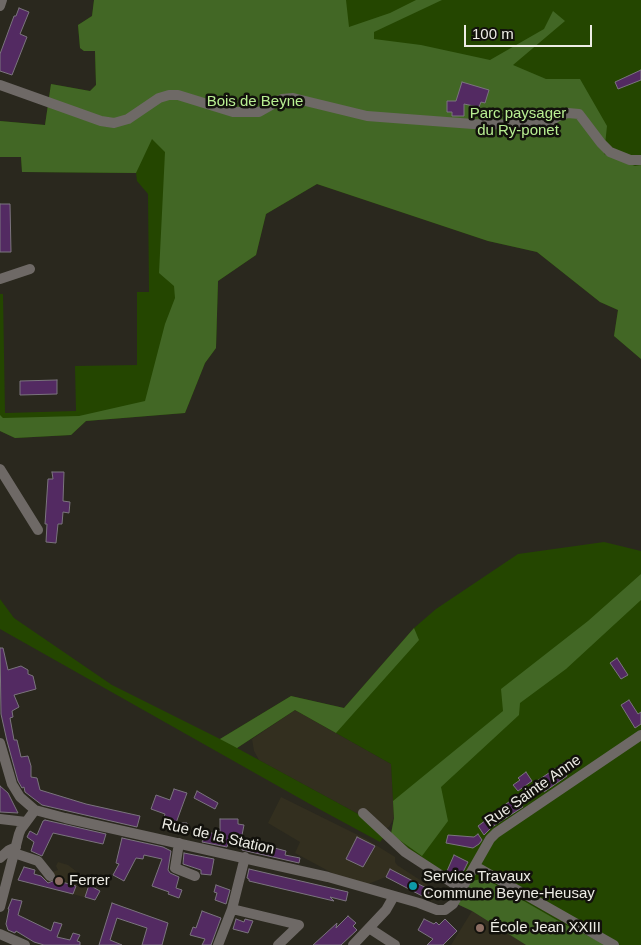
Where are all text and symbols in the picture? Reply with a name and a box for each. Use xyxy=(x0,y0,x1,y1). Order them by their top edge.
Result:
scale bar xyxy=(466,15,594,47)
text: 100 m xyxy=(472,25,514,42)
park label: Bois de Beyne xyxy=(207,93,303,111)
park label: Parc paysager du Ry-ponet xyxy=(470,105,566,140)
street label: Rue Sainte Anne xyxy=(481,751,585,831)
street label: Rue de la Station xyxy=(160,815,276,859)
place label: Service Travaux Commune Beyne-Heusay xyxy=(423,868,595,903)
place label: Ferrer xyxy=(69,872,110,890)
marker: Ferrer xyxy=(53,875,65,887)
marker: Service Travaux Commune Beyne-Heusay xyxy=(407,880,419,892)
place label: École Jean XXIII xyxy=(490,919,601,937)
marker: École Jean XXIII xyxy=(474,922,486,934)

